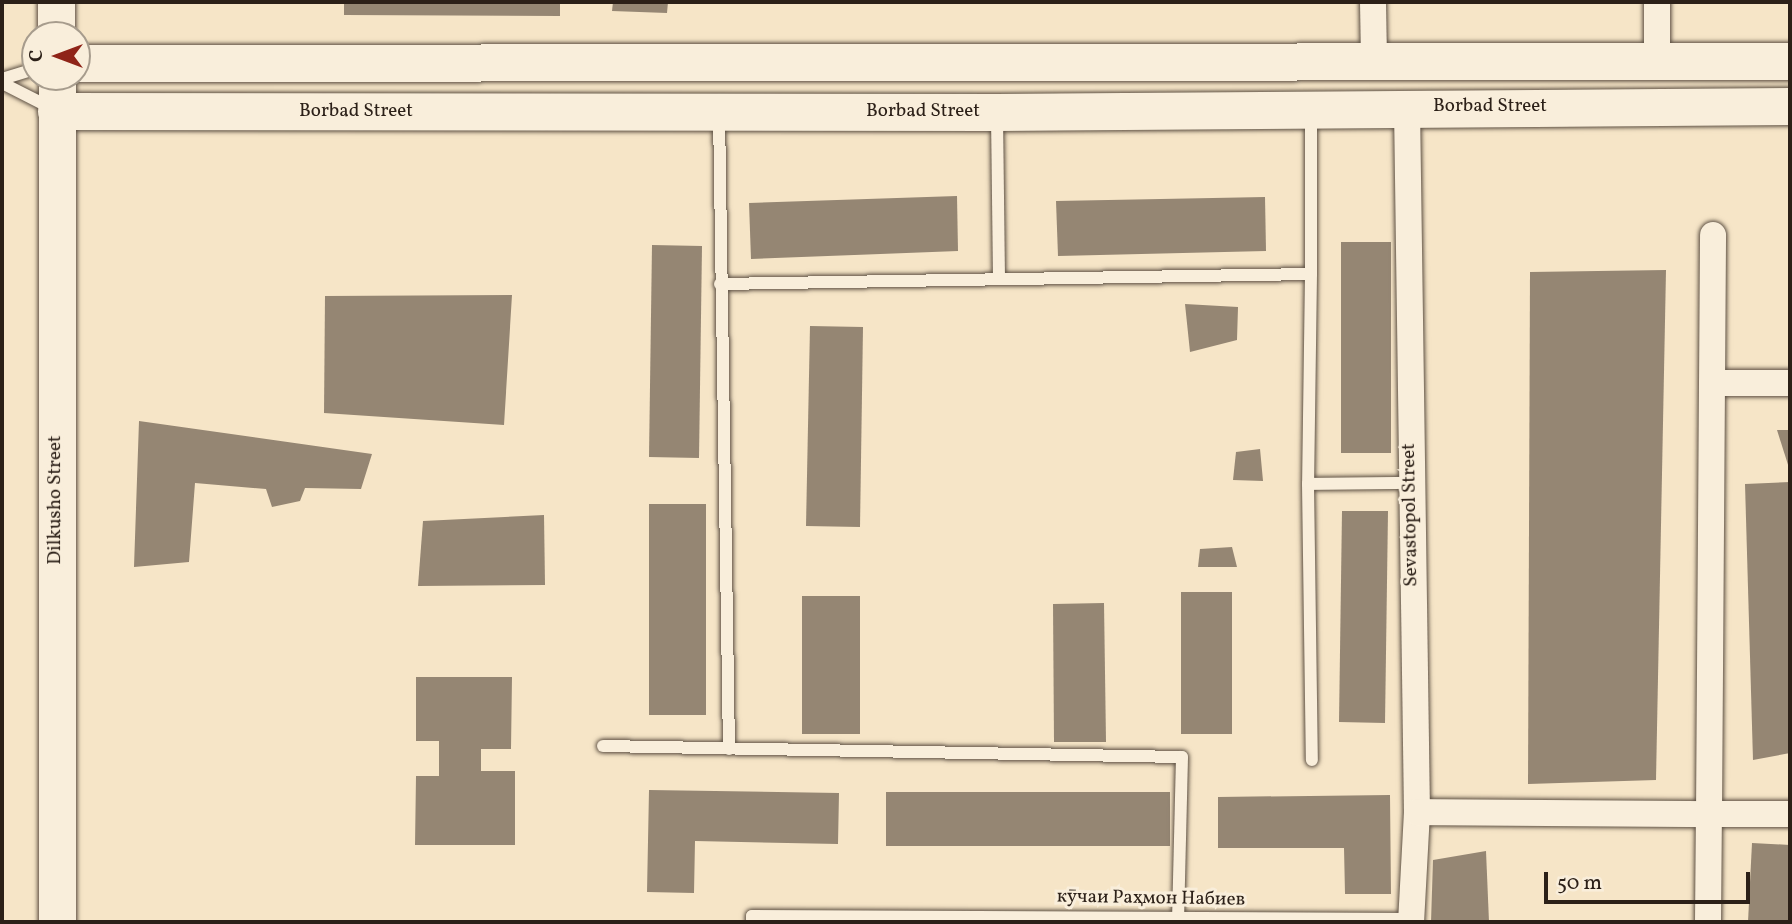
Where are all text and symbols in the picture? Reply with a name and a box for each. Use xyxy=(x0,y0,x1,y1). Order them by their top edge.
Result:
north arrow xyxy=(21,21,91,91)
text: С xyxy=(24,50,50,62)
street label: Borbad Street xyxy=(1433,96,1547,118)
street label: Borbad Street xyxy=(299,101,413,123)
street label: Borbad Street xyxy=(866,101,980,123)
street label: Dilkusho Street xyxy=(45,435,67,565)
street label: Sevastopol Street xyxy=(1398,443,1424,587)
scale bar xyxy=(1547,858,1754,902)
text: 50 m xyxy=(1557,869,1602,898)
street label: кӯчаи Раҳмон Набиев xyxy=(1057,886,1245,912)

